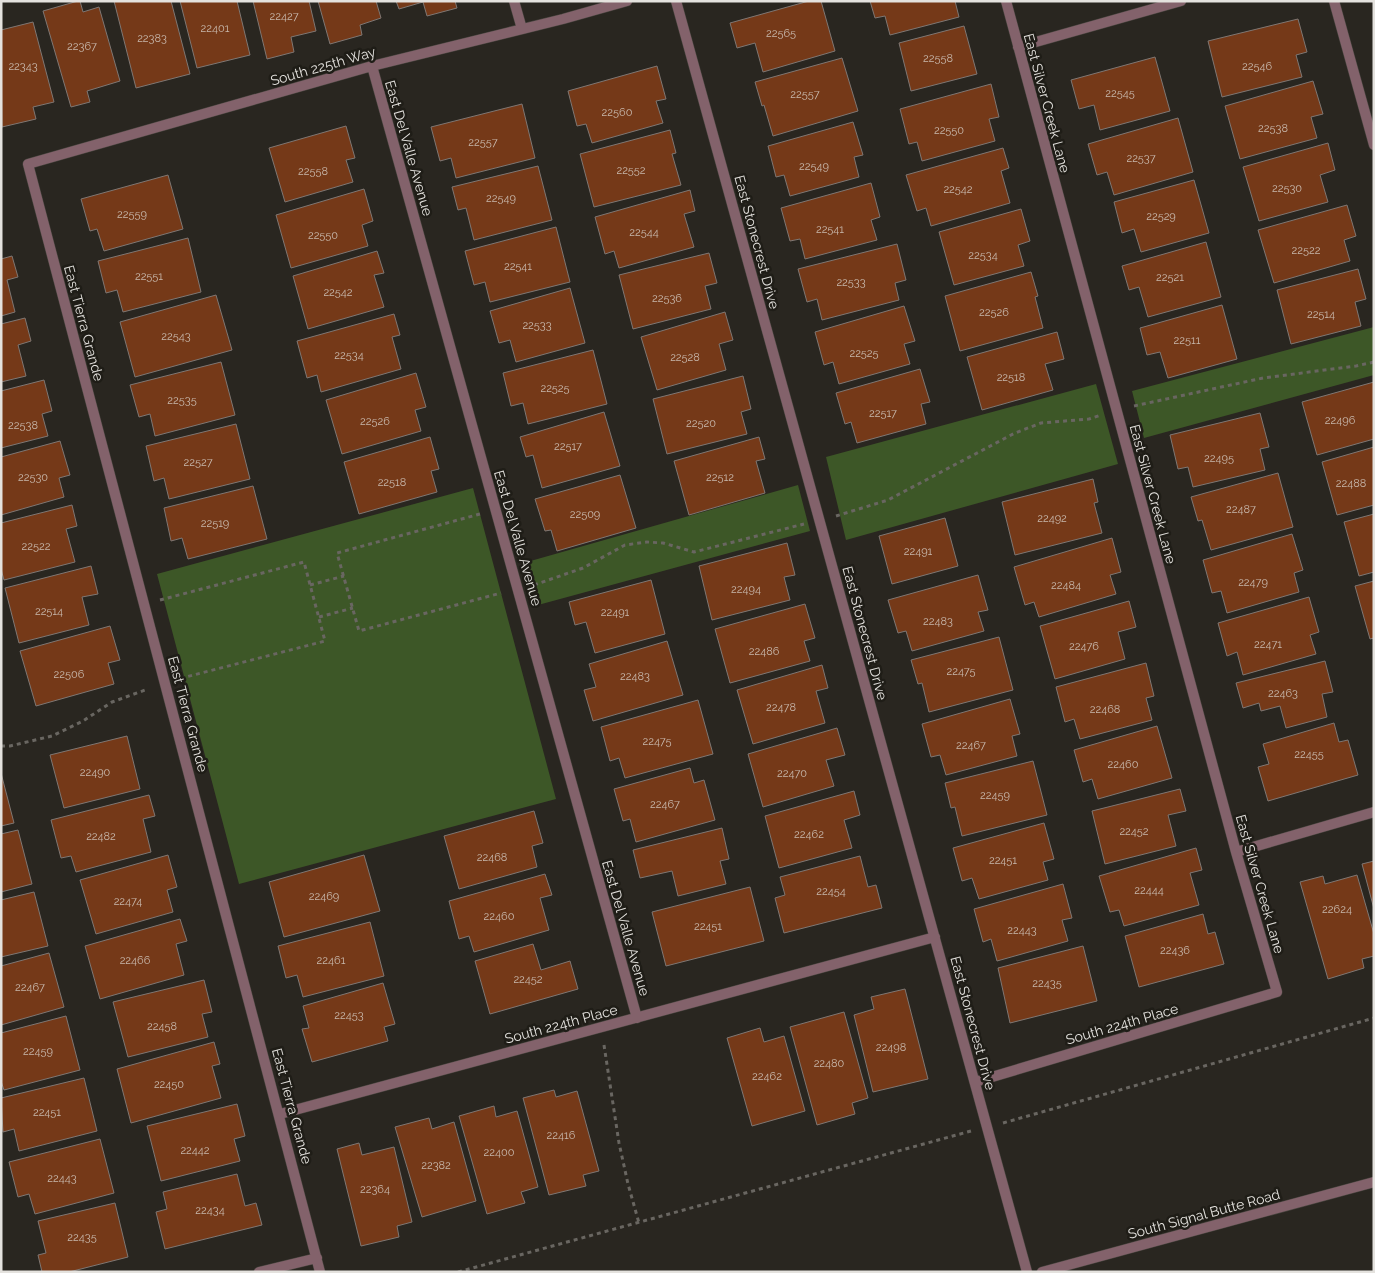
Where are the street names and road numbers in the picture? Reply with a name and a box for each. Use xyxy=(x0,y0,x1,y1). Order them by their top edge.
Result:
street label: East Silver Creek Lane xyxy=(1021,32,1073,174)
street label: South 225th Way xyxy=(269,43,378,89)
street label: East Del Valle Avenue xyxy=(382,78,436,218)
street label: East Stonecrest Drive xyxy=(731,173,783,311)
street label: East Tierra Grande xyxy=(61,263,107,383)
street label: East Silver Creek Lane xyxy=(1127,423,1179,565)
street label: East Del Valle Avenue xyxy=(491,468,545,608)
street label: East Stonecrest Drive xyxy=(839,564,891,702)
street label: East Tierra Grande xyxy=(165,654,211,774)
street label: East Silver Creek Lane xyxy=(1233,813,1287,955)
street label: East Del Valle Avenue xyxy=(599,858,653,998)
street label: East Stonecrest Drive xyxy=(947,954,999,1092)
street label: South 224th Place xyxy=(1064,1000,1180,1048)
street label: South 224th Place xyxy=(503,1001,619,1047)
street label: East Tierra Grande xyxy=(269,1046,315,1166)
street label: South Signal Butte Road xyxy=(1126,1186,1282,1242)

